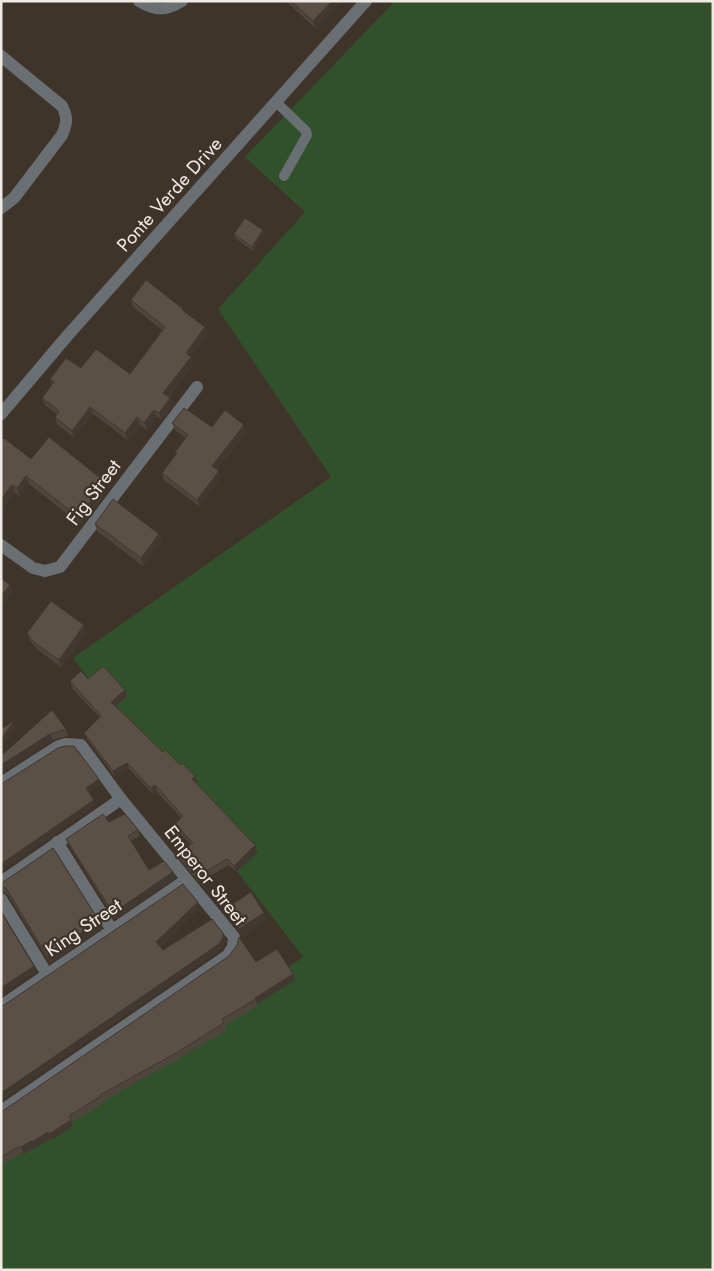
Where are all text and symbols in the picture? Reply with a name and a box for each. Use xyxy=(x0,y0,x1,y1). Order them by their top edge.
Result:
street label: Ponte Verde Drive xyxy=(110,131,228,258)
street label: Fig Street xyxy=(60,453,127,531)
street label: Emperor Street xyxy=(158,820,253,931)
street label: King Street xyxy=(39,892,127,963)

